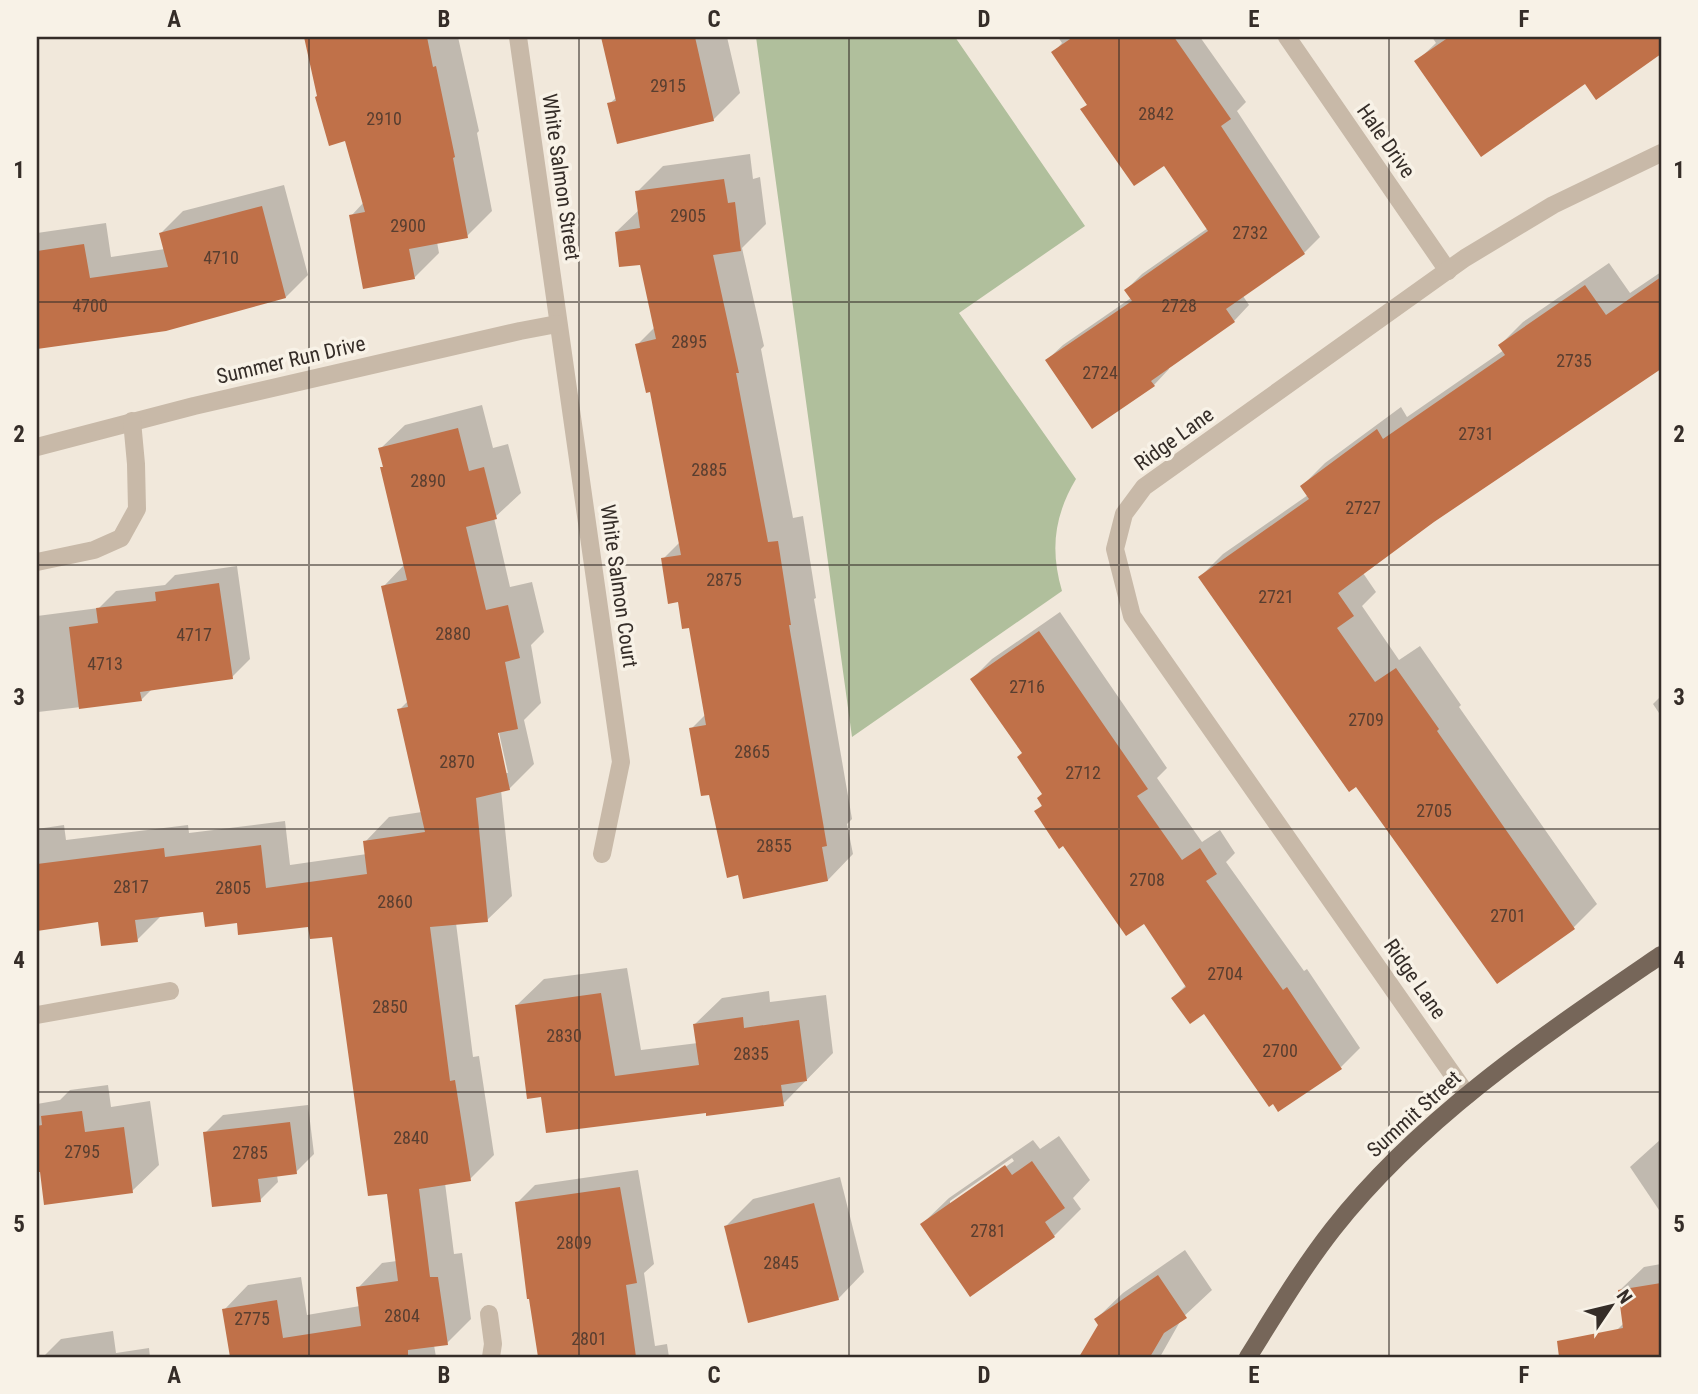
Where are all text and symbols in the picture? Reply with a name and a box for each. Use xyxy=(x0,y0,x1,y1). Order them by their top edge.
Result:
text: A xyxy=(167,6,181,33)
text: B xyxy=(438,6,450,33)
text: C xyxy=(707,6,721,33)
text: D xyxy=(978,6,991,33)
text: E xyxy=(1248,6,1260,33)
text: F xyxy=(1519,6,1530,33)
house number: 2915 xyxy=(650,75,686,96)
street label: White Salmon Street xyxy=(537,92,585,262)
street label: Hale Drive xyxy=(1352,100,1420,183)
house number: 2842 xyxy=(1138,103,1174,124)
house number: 2910 xyxy=(366,108,402,129)
text: 1 xyxy=(13,157,25,184)
text: 1 xyxy=(1673,157,1685,184)
house number: 2905 xyxy=(670,205,706,226)
house number: 2900 xyxy=(390,215,426,236)
house number: 2732 xyxy=(1232,222,1268,243)
house number: 4710 xyxy=(203,247,239,268)
house number: 4700 xyxy=(72,295,108,316)
house number: 2728 xyxy=(1161,295,1197,316)
street label: Summer Run Drive xyxy=(214,331,368,389)
house number: 2895 xyxy=(671,331,707,352)
house number: 2735 xyxy=(1556,350,1592,371)
house number: 2724 xyxy=(1082,362,1118,383)
street label: Ridge Lane xyxy=(1130,402,1218,476)
text: 2 xyxy=(13,421,25,448)
text: 2 xyxy=(1673,421,1685,448)
house number: 2731 xyxy=(1458,423,1494,444)
house number: 2885 xyxy=(691,459,727,480)
house number: 2890 xyxy=(410,470,446,491)
house number: 2727 xyxy=(1345,497,1381,518)
street label: White Salmon Court xyxy=(596,503,642,669)
house number: 2875 xyxy=(706,569,742,590)
house number: 2721 xyxy=(1258,586,1294,607)
house number: 2880 xyxy=(435,623,471,644)
house number: 4717 xyxy=(176,624,212,645)
house number: 4713 xyxy=(87,653,123,674)
house number: 2716 xyxy=(1009,676,1045,697)
text: 3 xyxy=(13,684,25,711)
text: 3 xyxy=(1673,684,1685,711)
house number: 2709 xyxy=(1348,709,1384,730)
house number: 2865 xyxy=(734,741,770,762)
house number: 2870 xyxy=(439,751,475,772)
house number: 2712 xyxy=(1065,762,1101,783)
house number: 2705 xyxy=(1416,800,1452,821)
house number: 2855 xyxy=(756,835,792,856)
house number: 2708 xyxy=(1129,869,1165,890)
house number: 2817 xyxy=(113,876,149,897)
house number: 2805 xyxy=(215,877,251,898)
house number: 2860 xyxy=(377,891,413,912)
house number: 2701 xyxy=(1490,905,1526,926)
street label: Ridge Lane xyxy=(1379,935,1451,1023)
text: 4 xyxy=(13,947,25,974)
text: 4 xyxy=(1673,947,1685,974)
house number: 2704 xyxy=(1207,963,1243,984)
house number: 2850 xyxy=(372,996,408,1017)
house number: 2830 xyxy=(546,1025,582,1046)
house number: 2700 xyxy=(1262,1040,1298,1061)
house number: 2835 xyxy=(733,1043,769,1064)
street label: Summit Street xyxy=(1362,1066,1466,1162)
house number: 2840 xyxy=(393,1127,429,1148)
house number: 2795 xyxy=(64,1141,100,1162)
house number: 2785 xyxy=(232,1142,268,1163)
text: 5 xyxy=(13,1211,25,1238)
text: 5 xyxy=(1673,1211,1685,1238)
house number: 2781 xyxy=(970,1220,1006,1241)
house number: 2809 xyxy=(556,1232,592,1253)
house number: 2845 xyxy=(763,1252,799,1273)
north arrow xyxy=(1576,1272,1646,1342)
text: N xyxy=(1612,1285,1637,1308)
house number: 2804 xyxy=(384,1305,420,1326)
house number: 2775 xyxy=(234,1308,270,1329)
house number: 2801 xyxy=(571,1328,607,1349)
text: A xyxy=(167,1362,181,1389)
text: B xyxy=(438,1362,450,1389)
text: C xyxy=(707,1362,721,1389)
text: D xyxy=(978,1362,991,1389)
text: E xyxy=(1248,1362,1260,1389)
text: F xyxy=(1519,1362,1530,1389)

